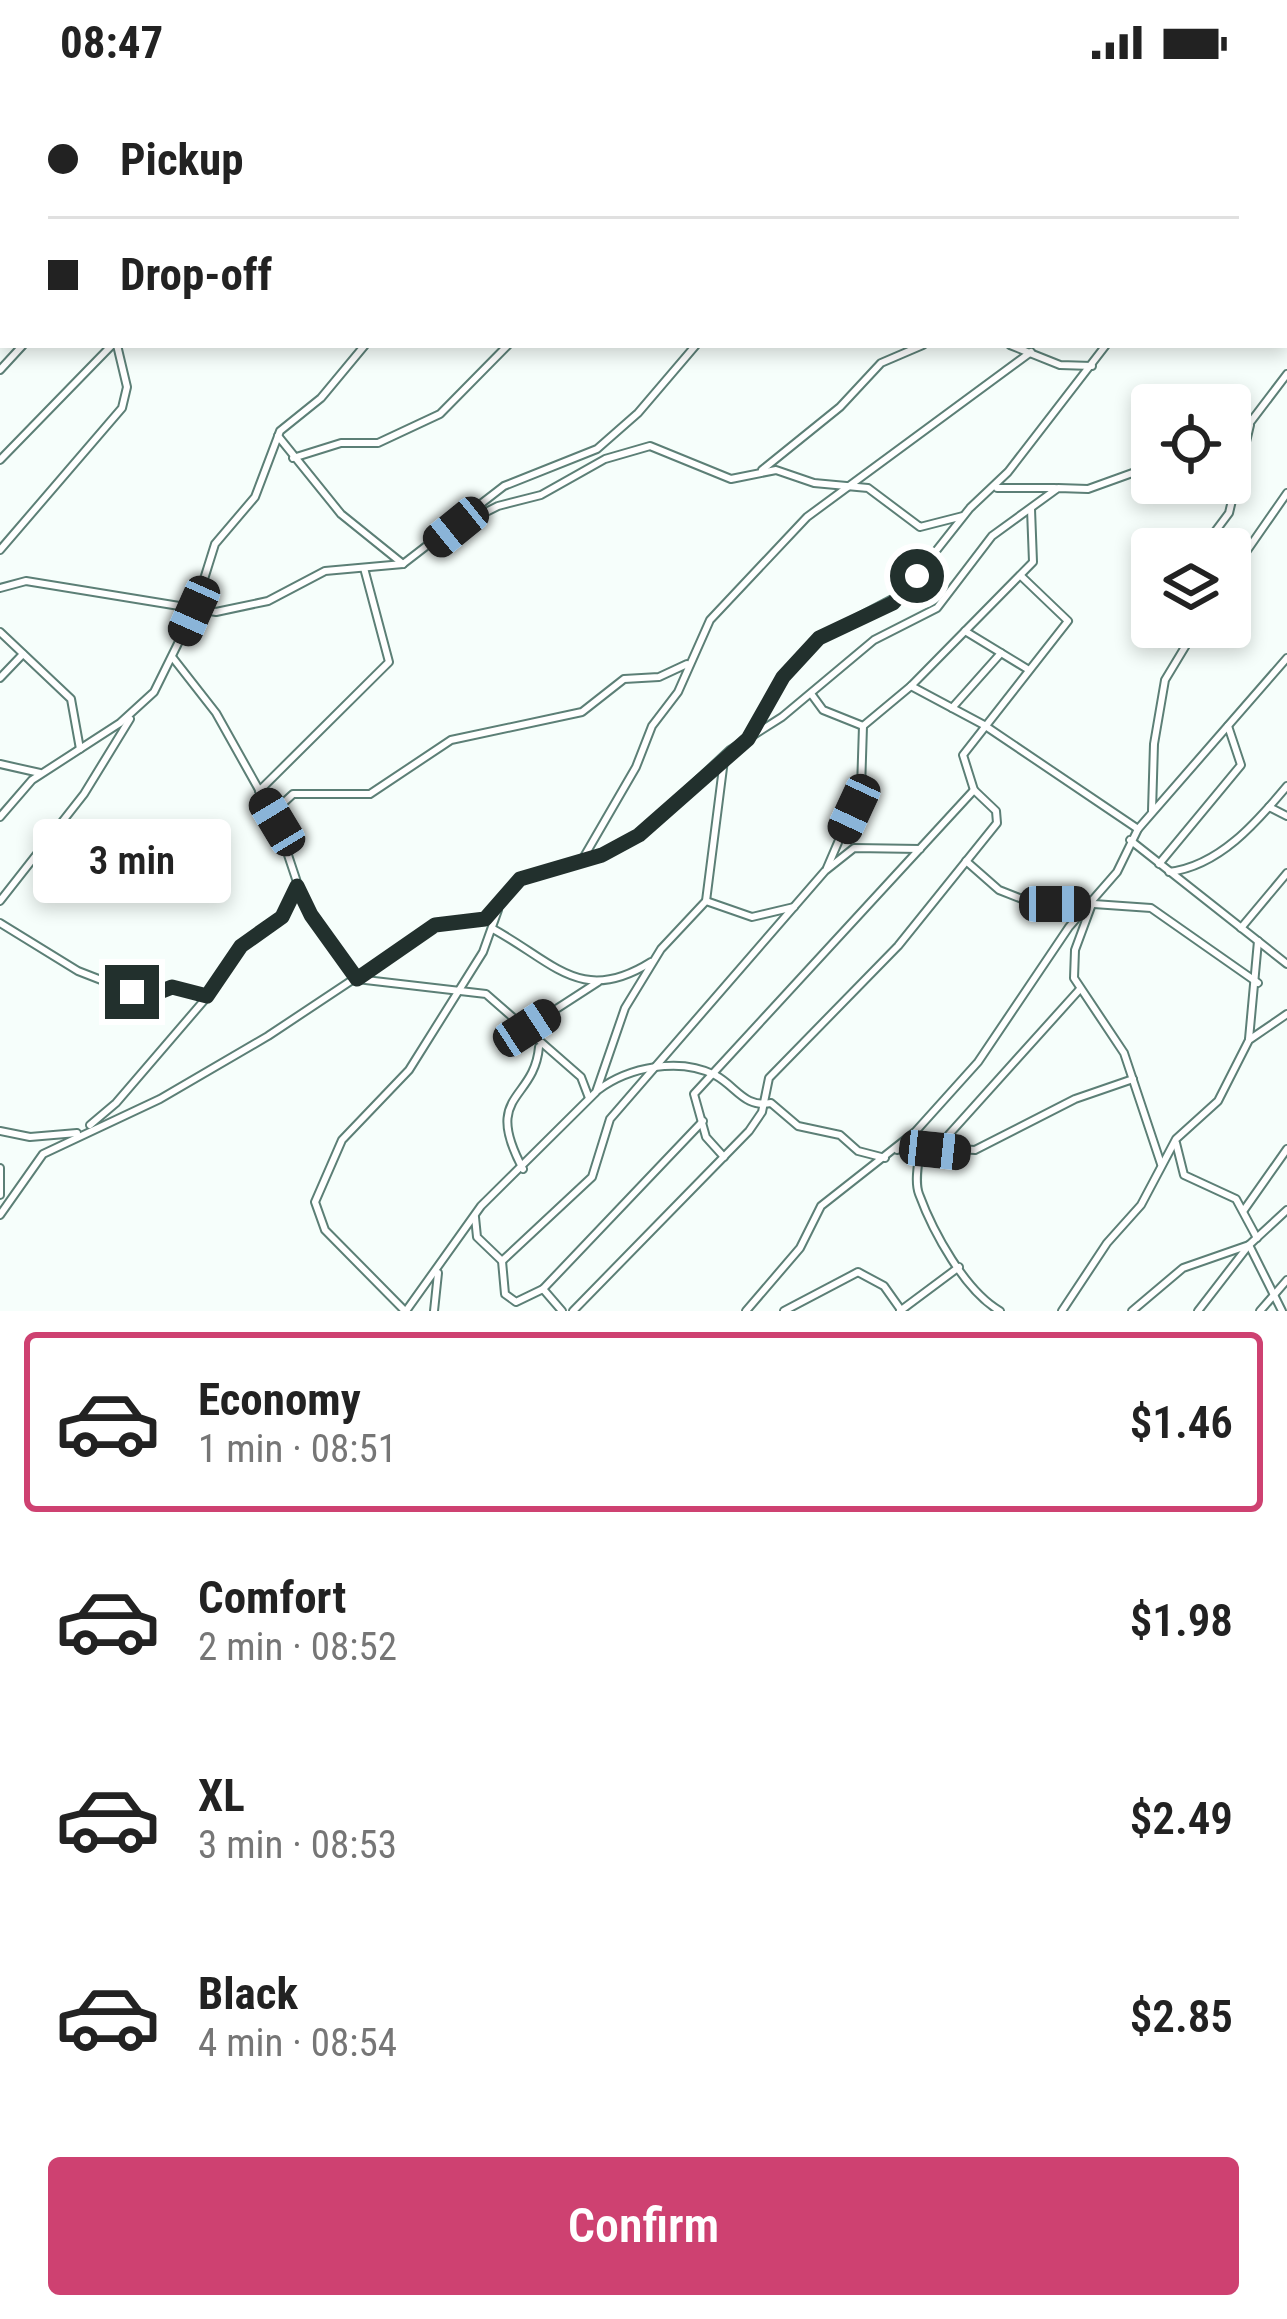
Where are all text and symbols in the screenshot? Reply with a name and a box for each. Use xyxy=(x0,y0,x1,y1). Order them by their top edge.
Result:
text: 08:47 xyxy=(60,16,163,69)
text: Pickup xyxy=(120,133,244,186)
text: Drop-off xyxy=(120,248,272,301)
map controls xyxy=(1131,384,1251,648)
button: locate xyxy=(1131,384,1251,504)
car xyxy=(417,490,495,564)
button: layers xyxy=(1131,528,1251,648)
route start xyxy=(890,549,944,603)
car xyxy=(163,571,225,651)
car xyxy=(822,769,886,849)
car xyxy=(243,782,311,862)
callout: 3 min xyxy=(33,818,231,902)
text: 3 min xyxy=(89,838,175,884)
car xyxy=(1019,886,1091,922)
route end xyxy=(105,965,159,1019)
car xyxy=(487,993,567,1063)
car xyxy=(897,1128,973,1172)
icon: car xyxy=(54,1368,162,1476)
text: Economy xyxy=(198,1373,361,1426)
text: $1.46 xyxy=(1130,1396,1233,1449)
text: 1 min · 08:51 xyxy=(198,1426,397,1472)
icon: car xyxy=(54,1566,162,1674)
text: Comfort xyxy=(198,1571,346,1624)
text: $1.98 xyxy=(1130,1594,1233,1647)
text: 2 min · 08:52 xyxy=(198,1624,397,1670)
icon: car xyxy=(54,1764,162,1872)
text: XL xyxy=(198,1769,245,1822)
text: $2.49 xyxy=(1130,1792,1233,1845)
text: 3 min · 08:53 xyxy=(198,1822,397,1868)
icon: car xyxy=(54,1962,162,2070)
text: Black xyxy=(198,1967,298,2020)
text: $2.85 xyxy=(1130,1990,1233,2043)
text: 4 min · 08:54 xyxy=(198,2020,397,2066)
button: Confirm xyxy=(48,2157,1239,2295)

